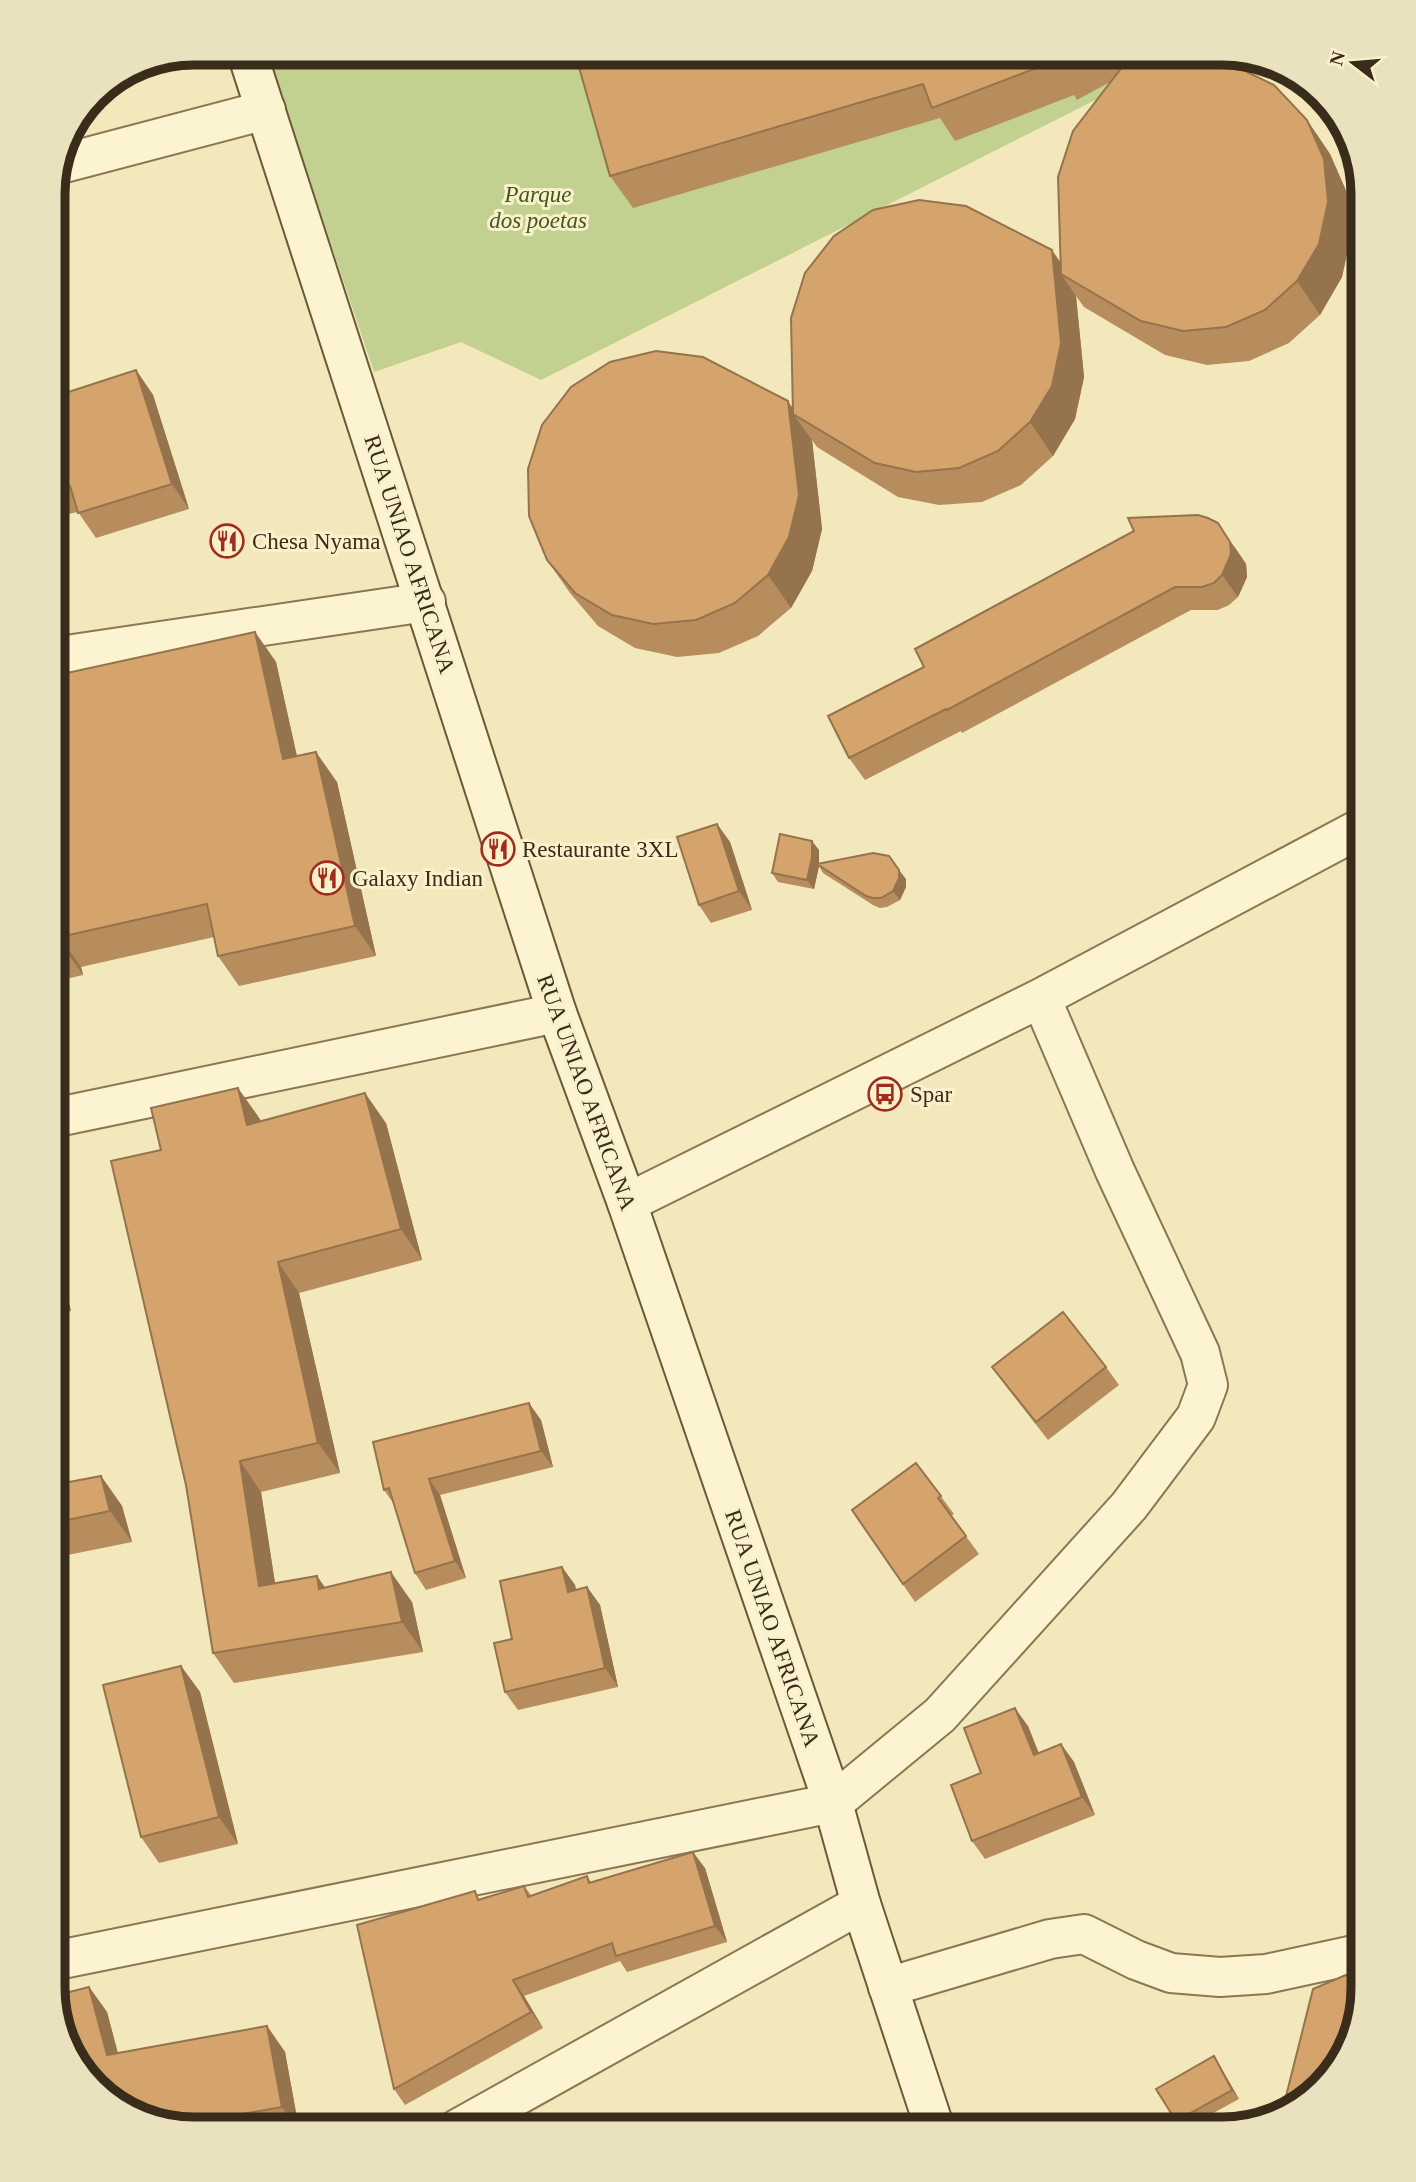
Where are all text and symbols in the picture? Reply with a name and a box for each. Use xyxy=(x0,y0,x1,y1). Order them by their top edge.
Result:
north arrow xyxy=(1318,28,1388,98)
text: N xyxy=(1325,49,1349,68)
park label: Parque dos poetas xyxy=(489,182,587,233)
street label: RUA UNIAO AFRICANA xyxy=(359,432,460,677)
restaurant icon: Chesa Nyama xyxy=(208,522,246,560)
place label: Chesa Nyama xyxy=(252,529,380,554)
restaurant icon: Restaurante 3XL xyxy=(479,830,517,868)
place label: Restaurante 3XL xyxy=(522,837,678,862)
restaurant icon: Galaxy Indian xyxy=(308,859,346,897)
place label: Galaxy Indian xyxy=(352,866,483,891)
street label: RUA UNIAO AFRICANA xyxy=(532,971,641,1214)
bus stop icon: Spar xyxy=(866,1075,904,1113)
place label: Spar xyxy=(910,1082,953,1107)
street label: RUA UNIAO AFRICANA xyxy=(720,1506,825,1750)

